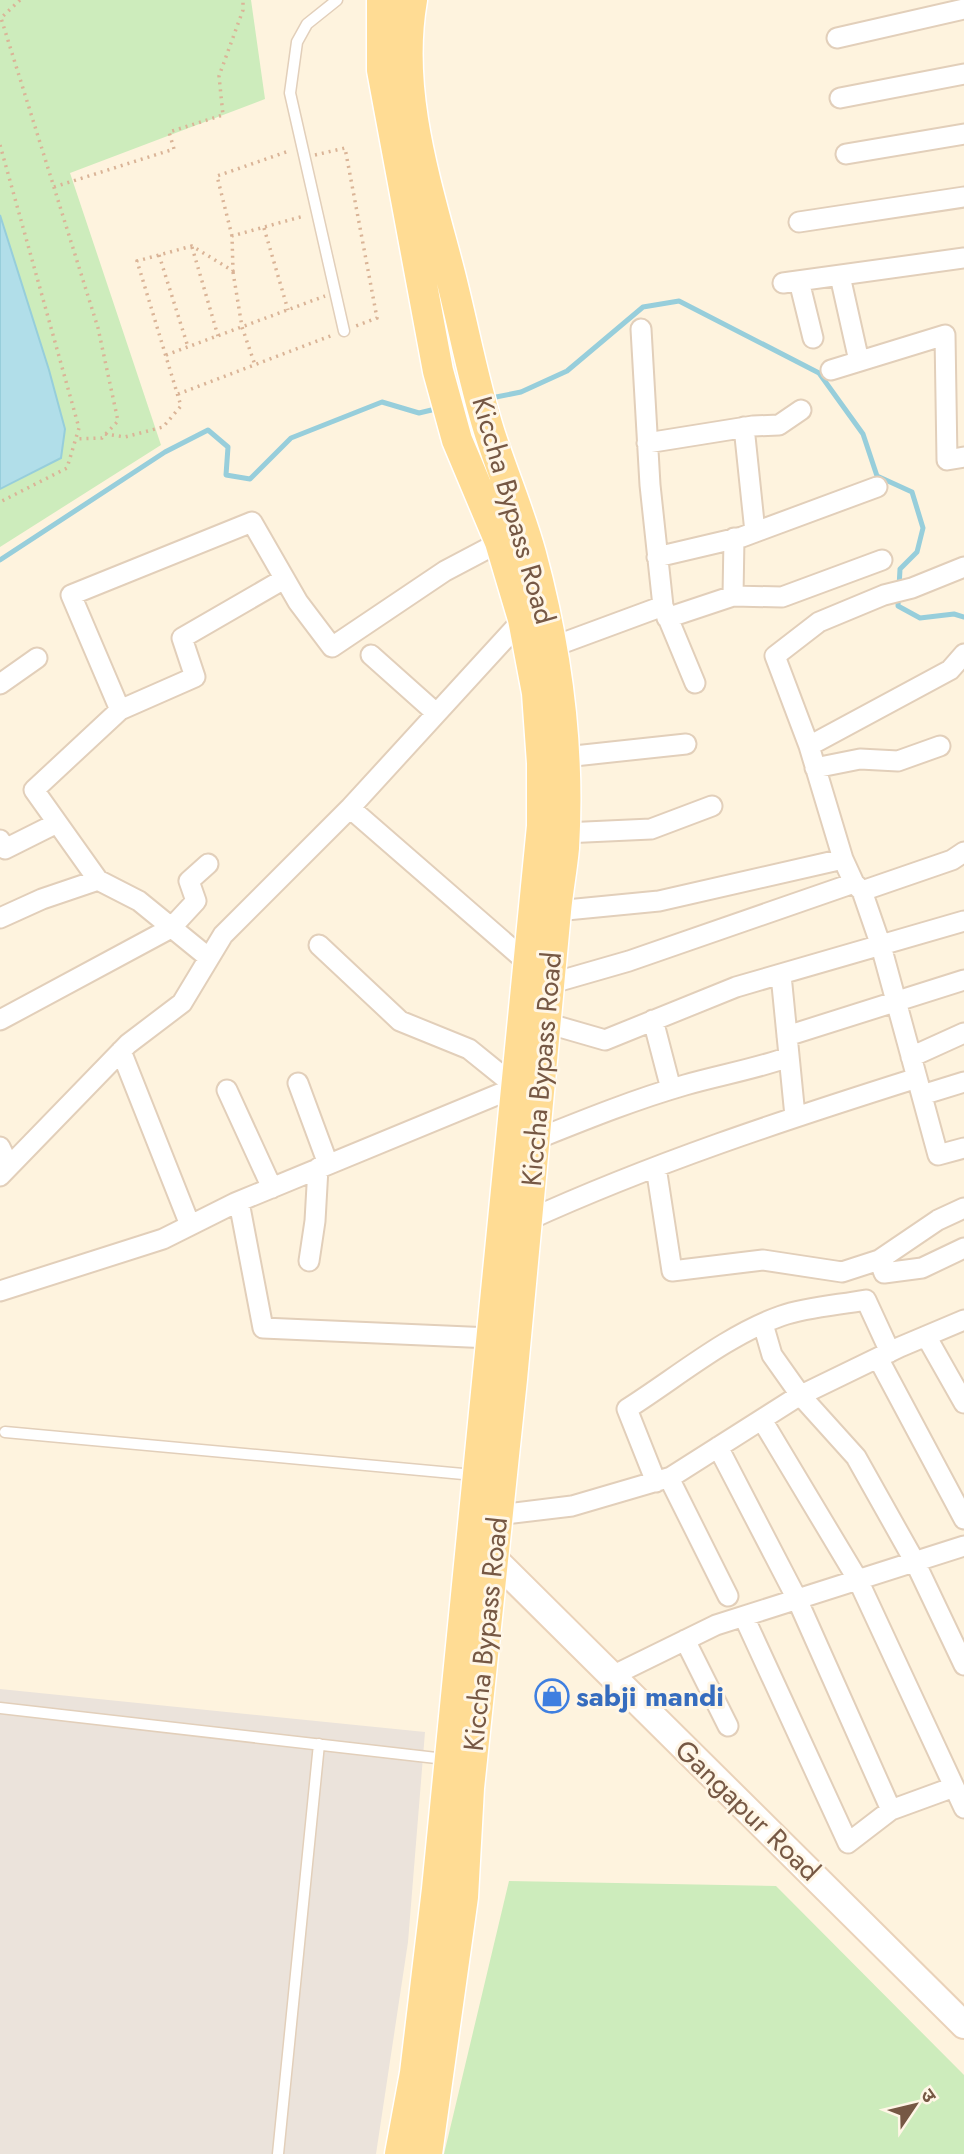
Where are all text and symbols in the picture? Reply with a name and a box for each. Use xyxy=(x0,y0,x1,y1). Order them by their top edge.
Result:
street label: Kiccha Bypass Road xyxy=(461,391,566,629)
street label: Kiccha Bypass Road xyxy=(511,950,572,1188)
street label: Kiccha Bypass Road xyxy=(453,1515,518,1753)
place label: sabji mandi xyxy=(576,1676,724,1717)
shop icon: sabji mandi xyxy=(533,1677,571,1715)
street label: Gangapur Road xyxy=(666,1730,830,1891)
north arrow xyxy=(880,2070,950,2140)
text: उ xyxy=(914,2083,943,2109)

